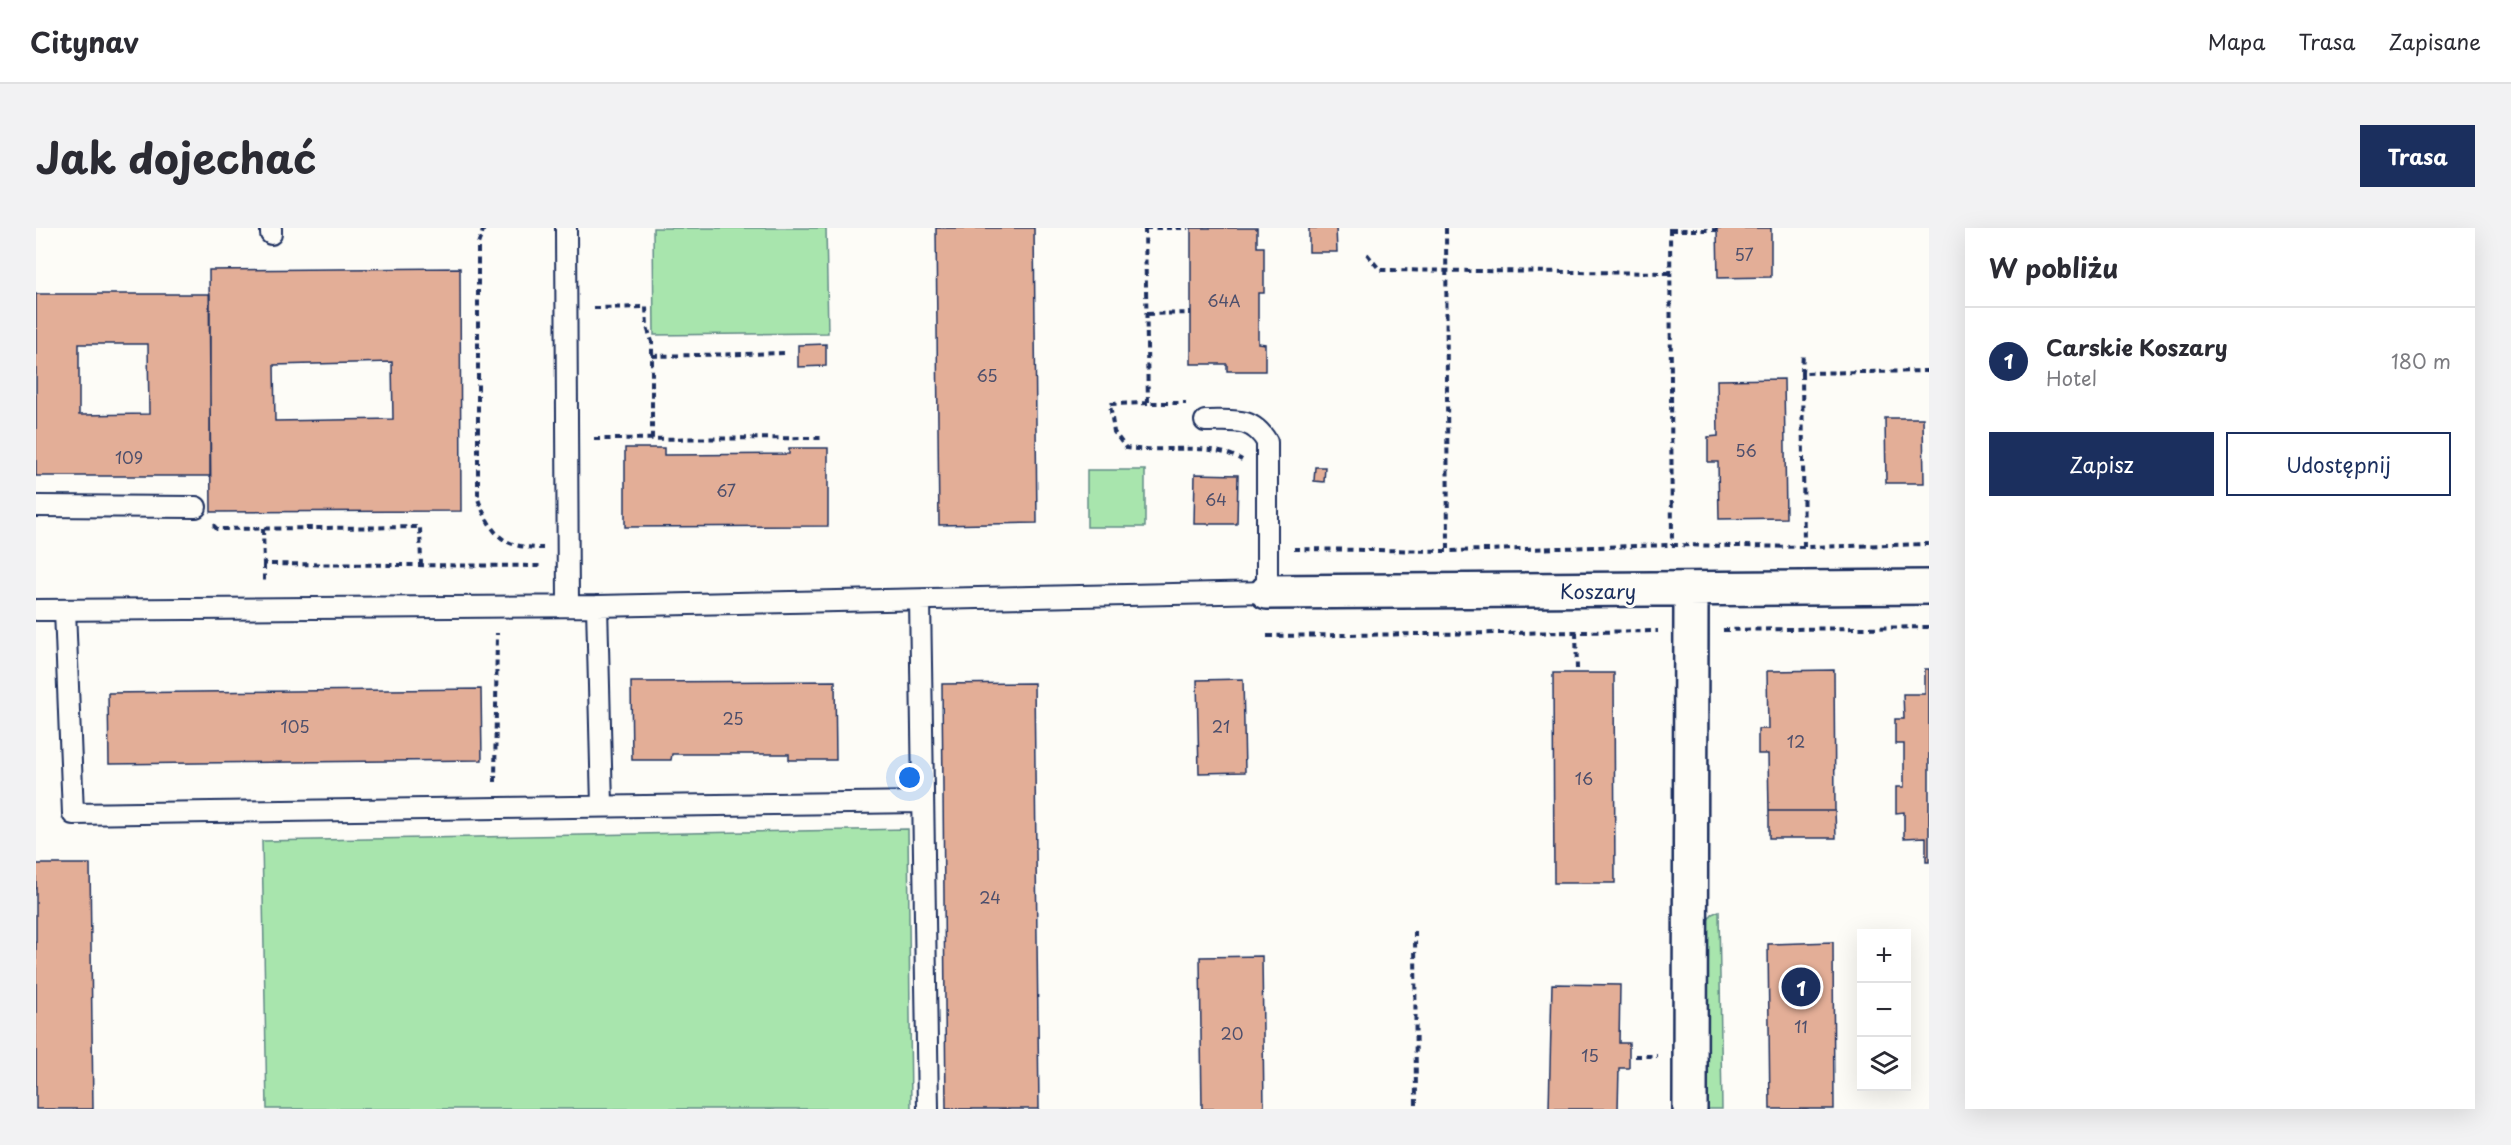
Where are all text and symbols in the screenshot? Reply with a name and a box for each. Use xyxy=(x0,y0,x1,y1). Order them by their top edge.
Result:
text: Citynav xyxy=(30,20,139,63)
text: Mapa xyxy=(2208,25,2265,57)
text: Trasa xyxy=(2298,25,2355,57)
text: Zapisane xyxy=(2388,25,2481,57)
text: Jak dojechać xyxy=(36,125,317,188)
button: Trasa xyxy=(2360,125,2475,187)
house number: 57 xyxy=(1734,242,1754,266)
text: W pobliżu xyxy=(1989,248,2118,287)
house number: 64A xyxy=(1207,288,1241,312)
text: Carskie Koszary xyxy=(2046,330,2228,363)
text: 1 xyxy=(2004,346,2013,376)
text: 180 m xyxy=(2391,346,2451,376)
house number: 65 xyxy=(976,363,998,387)
text: Hotel xyxy=(2046,363,2097,393)
button: Zapisz xyxy=(1989,432,2214,496)
button: Udostępnij xyxy=(2226,432,2451,496)
house number: 56 xyxy=(1735,438,1757,462)
house number: 109 xyxy=(115,445,143,469)
house number: 67 xyxy=(716,478,736,502)
house number: 64 xyxy=(1205,487,1227,511)
street label: Koszary xyxy=(1560,576,1636,606)
house number: 25 xyxy=(722,706,744,730)
house number: 105 xyxy=(280,714,310,738)
house number: 21 xyxy=(1212,714,1230,738)
house number: 12 xyxy=(1787,729,1805,753)
your location xyxy=(895,763,924,792)
house number: 16 xyxy=(1575,766,1593,790)
house number: 24 xyxy=(979,885,1001,909)
map controls xyxy=(1857,929,1911,1091)
button: + xyxy=(1857,929,1911,983)
pin: 1 xyxy=(1782,964,1820,1010)
button: − xyxy=(1857,983,1911,1037)
house number: 11 xyxy=(1794,1014,1808,1038)
house number: 20 xyxy=(1221,1021,1243,1045)
button: layers xyxy=(1857,1037,1911,1091)
house number: 15 xyxy=(1581,1043,1599,1067)

